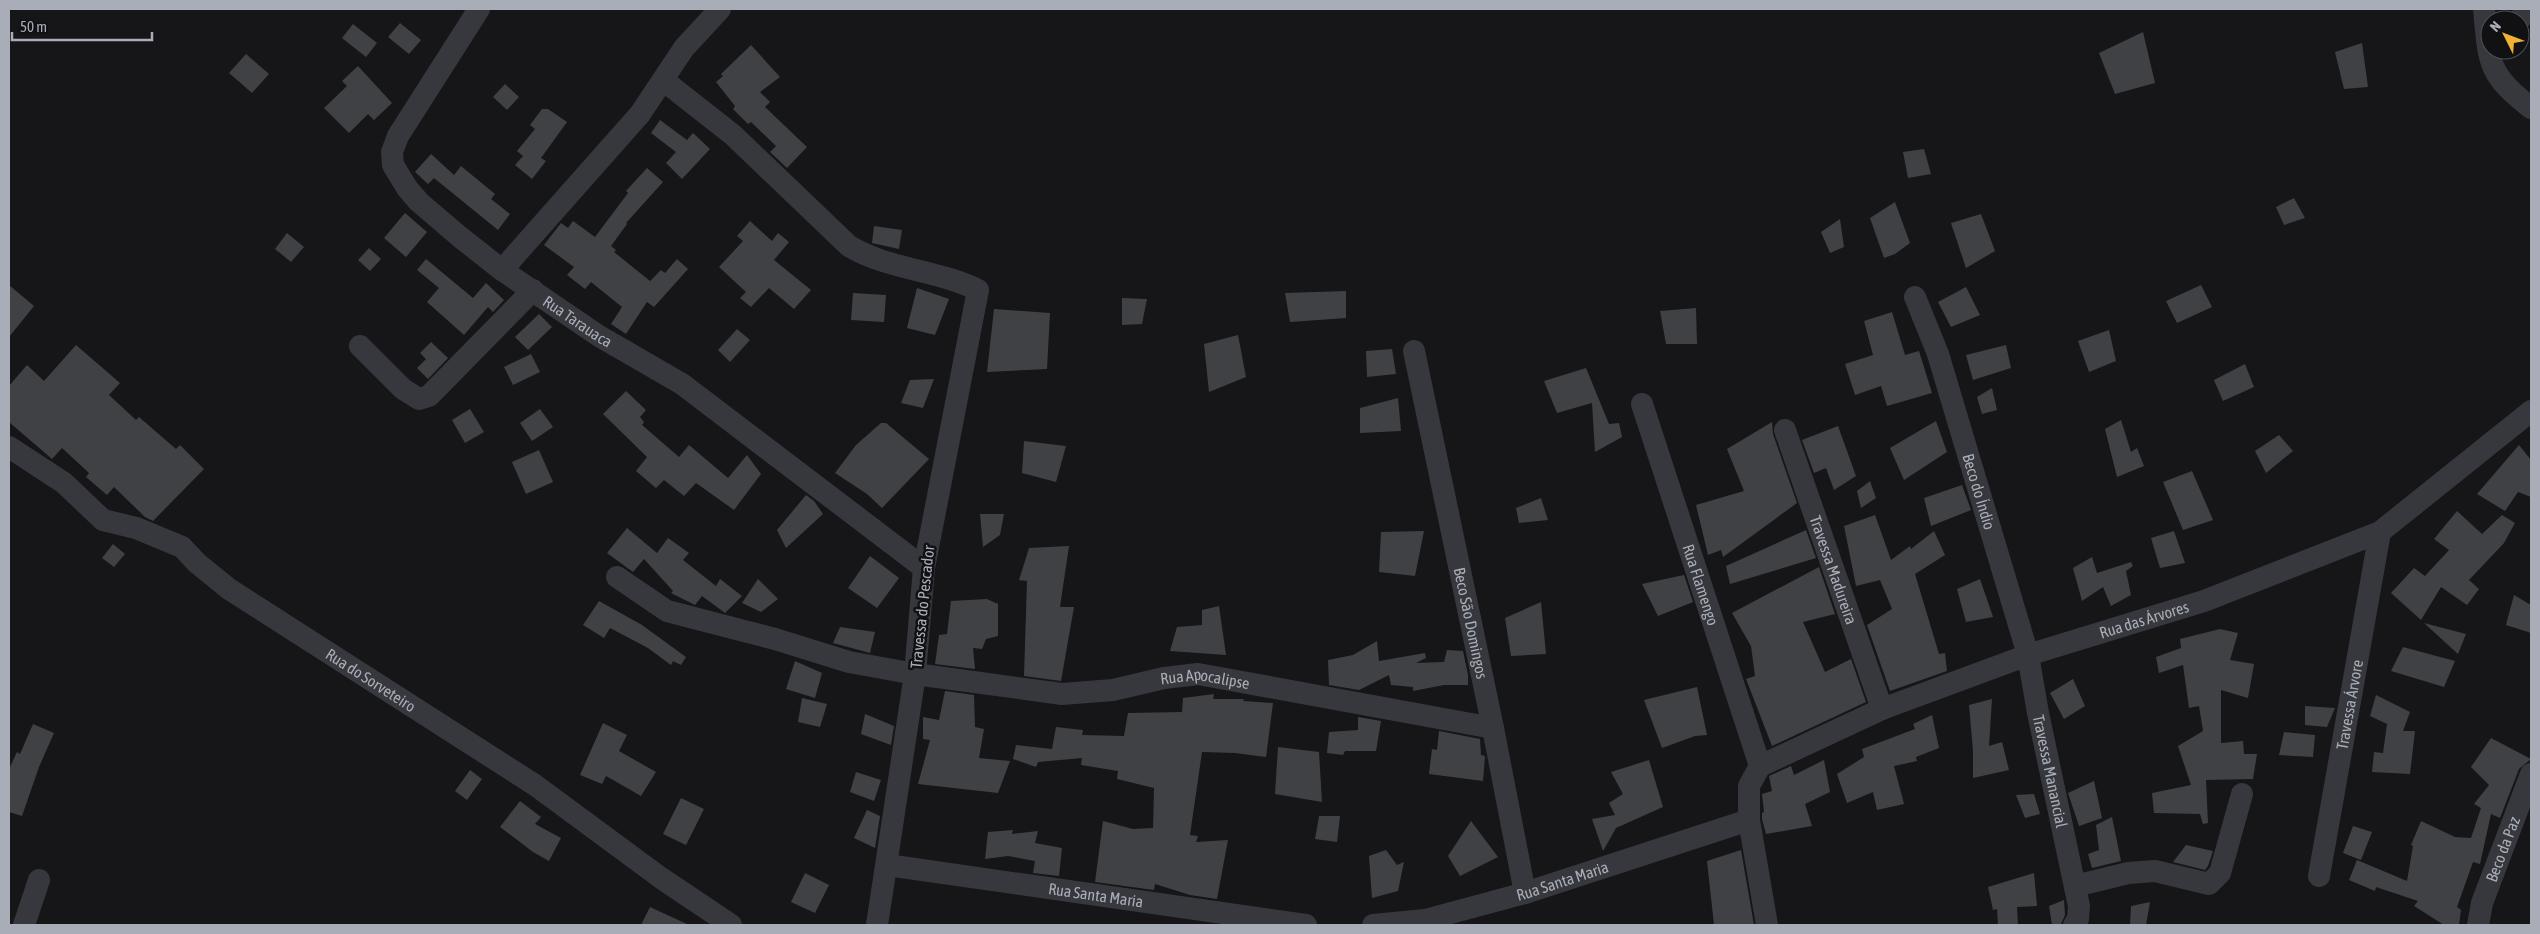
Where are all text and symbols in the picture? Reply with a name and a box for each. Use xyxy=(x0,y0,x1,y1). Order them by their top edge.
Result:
scale bar xyxy=(12,10,152,42)
north arrow xyxy=(2480,10,2530,60)
text: 50 m xyxy=(20,18,47,35)
text: N xyxy=(2487,18,2504,35)
street label: Rua Tarauaca xyxy=(540,292,615,351)
street label: Beco do Índio xyxy=(1959,451,1999,532)
street label: Travessa Madureira xyxy=(1806,513,1861,626)
street label: Rua Flamengo xyxy=(1679,542,1722,627)
street label: Travessa do Pescador xyxy=(907,544,937,669)
street label: Beco São Domingos xyxy=(1451,566,1492,681)
street label: Rua das Árvores xyxy=(2097,597,2191,642)
street label: Rua do Sorveteiro xyxy=(323,645,419,715)
street label: Travessa Árvore xyxy=(2333,658,2366,751)
street label: Rua Apocalipse xyxy=(1159,665,1251,692)
street label: Travessa Manancial xyxy=(2030,713,2071,830)
street label: Beco da Paz xyxy=(2482,814,2523,884)
street label: Rua Santa Maria xyxy=(1514,857,1611,904)
street label: Rua Santa Maria xyxy=(1047,879,1145,911)

